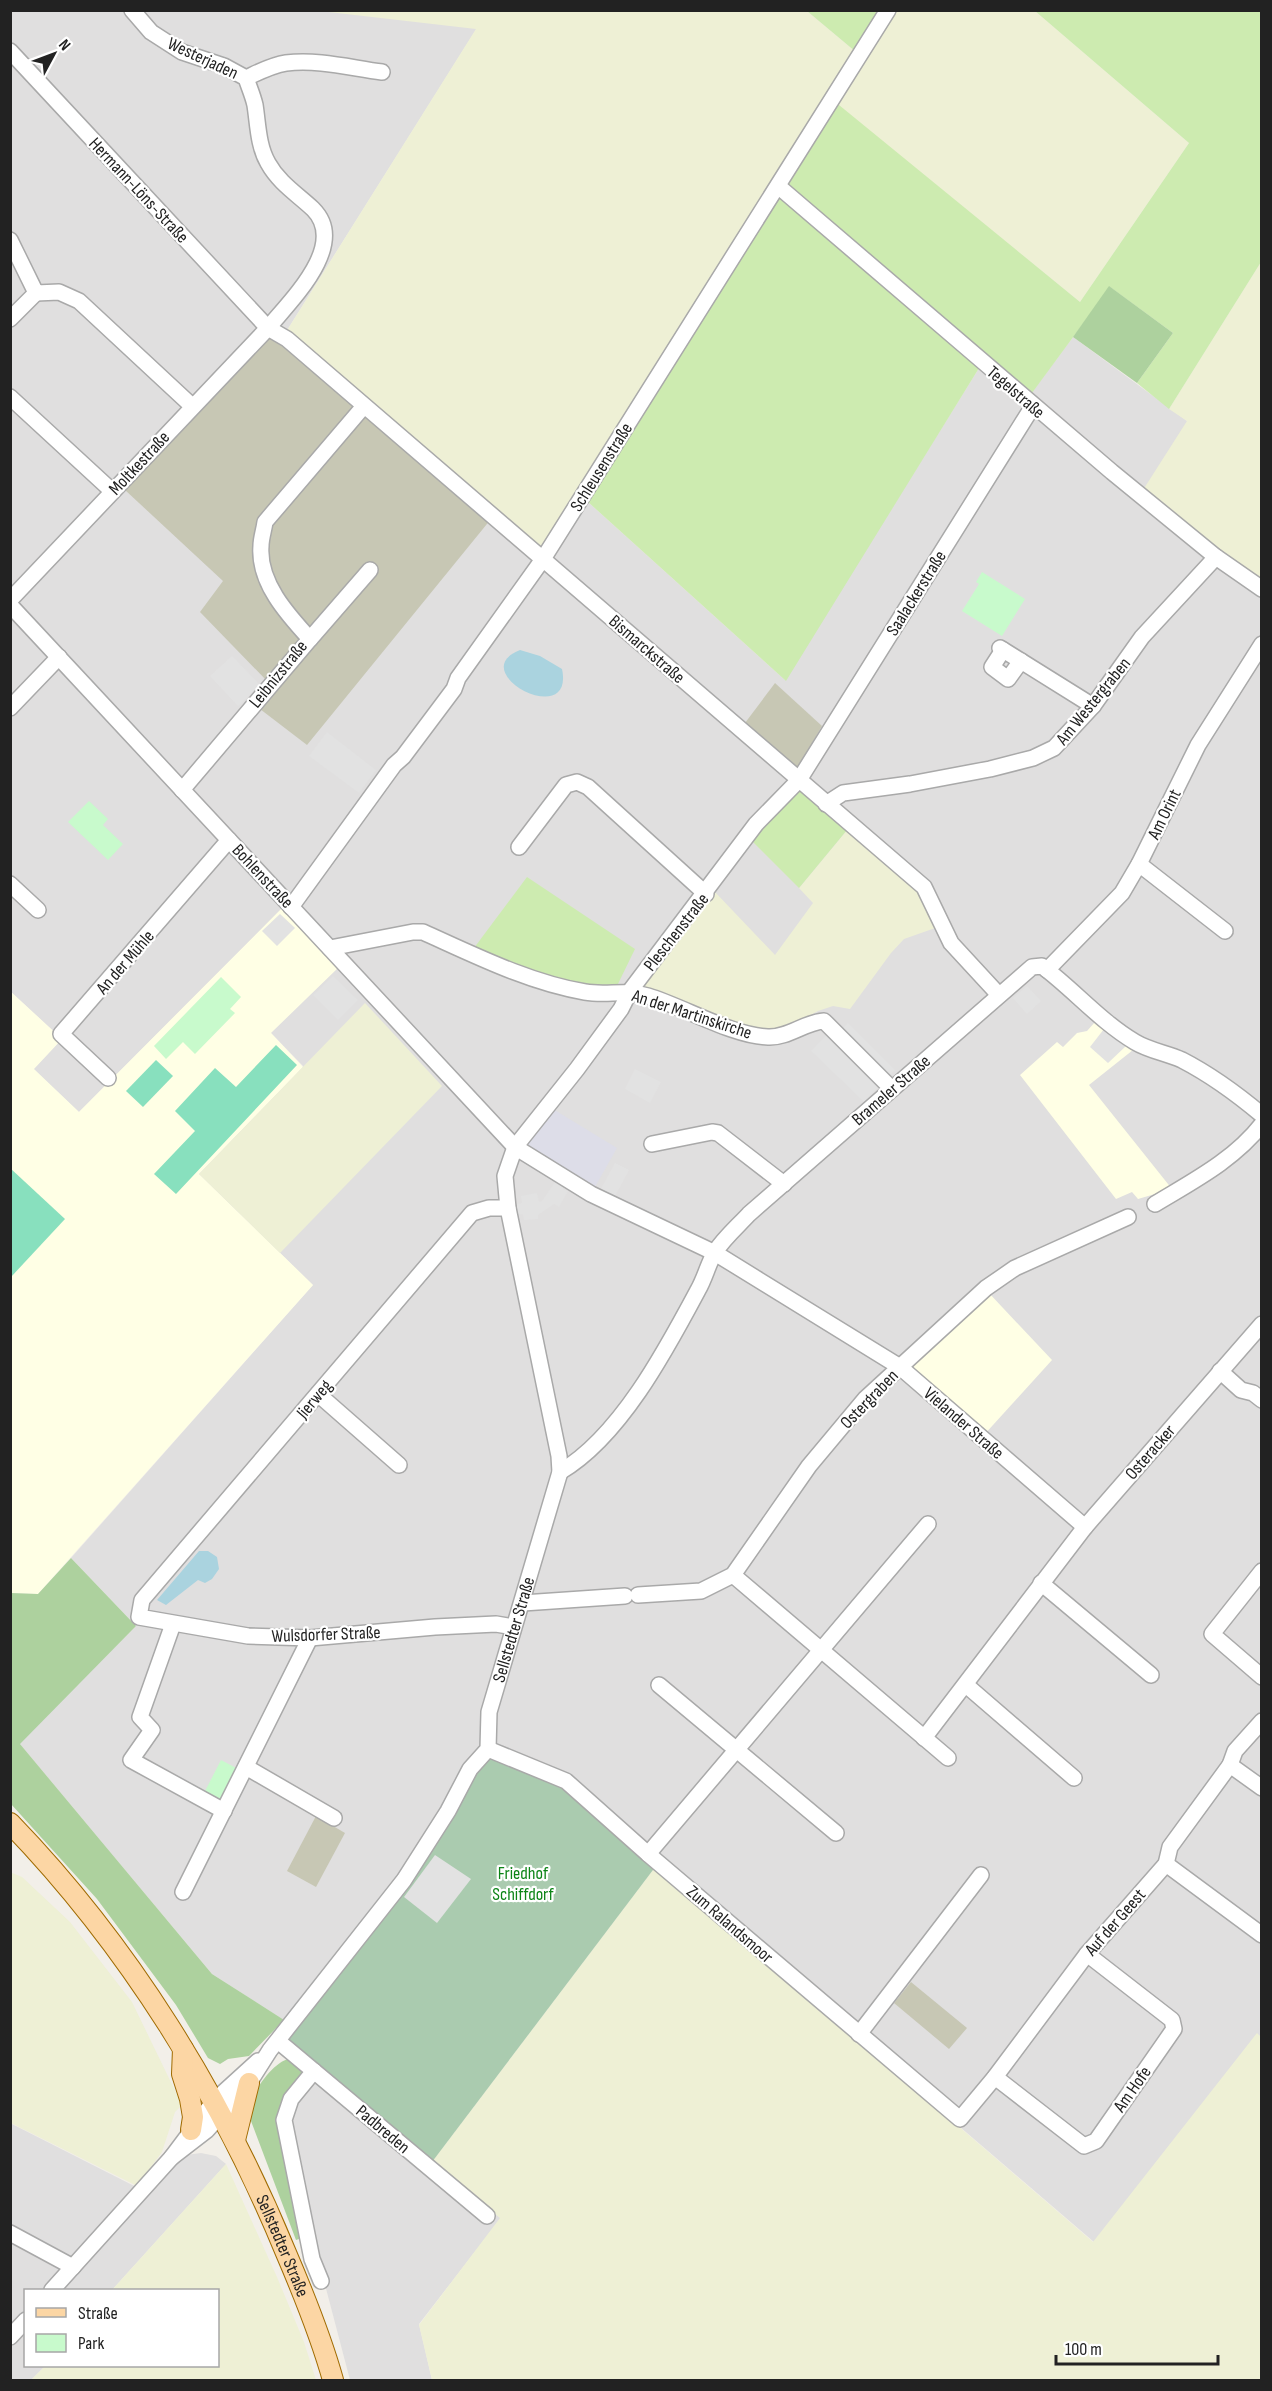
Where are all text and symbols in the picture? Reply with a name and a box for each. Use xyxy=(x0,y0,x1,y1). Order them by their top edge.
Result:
north arrow xyxy=(24,24,84,84)
street label: Westerjaden xyxy=(164,33,241,84)
text: N xyxy=(54,36,74,55)
street label: Hermann-Löns-Straße xyxy=(84,133,193,247)
street label: Tegelstraße xyxy=(983,362,1049,423)
street label: Schleusenstraße xyxy=(566,419,637,516)
street label: Moltkestraße xyxy=(105,427,174,500)
street label: Saalackerstraße xyxy=(882,547,951,640)
street label: Bismarckstraße xyxy=(604,611,689,688)
street label: Leibnizstraße xyxy=(245,636,312,712)
street label: Am Westergraben xyxy=(1051,653,1135,750)
street label: Am Orint xyxy=(1143,785,1186,844)
street label: Bohlenstraße xyxy=(228,840,298,913)
street label: Pleschenstraße xyxy=(639,889,713,975)
street label: An der Mühle xyxy=(91,926,159,999)
street label: An der Martinskirche xyxy=(628,985,754,1044)
street label: Brameler Straße xyxy=(848,1051,935,1130)
street label: Ostergraben xyxy=(836,1365,903,1433)
street label: Jierweg xyxy=(292,1376,337,1424)
street label: Vielander Straße xyxy=(919,1383,1008,1464)
street label: Osteracker xyxy=(1121,1421,1180,1484)
street label: Sellstedter Straße xyxy=(488,1575,539,1685)
street label: Wulsdorfer Straße xyxy=(271,1622,381,1647)
park label: Friedhof Schiffdorf xyxy=(492,1863,555,1905)
street label: Zum Ralandsmoor xyxy=(682,1881,777,1968)
street label: Auf der Geest xyxy=(1080,1884,1150,1961)
street label: Am Hofe xyxy=(1109,2062,1156,2117)
street label: Padbreden xyxy=(351,2101,414,2158)
street label: Sellstedter Straße xyxy=(251,2192,313,2300)
legend xyxy=(24,2289,219,2367)
text: Straße xyxy=(78,2303,118,2324)
scale bar xyxy=(1056,2328,1218,2366)
text: Park xyxy=(78,2333,104,2354)
text: 100 m xyxy=(1065,2339,1102,2360)

